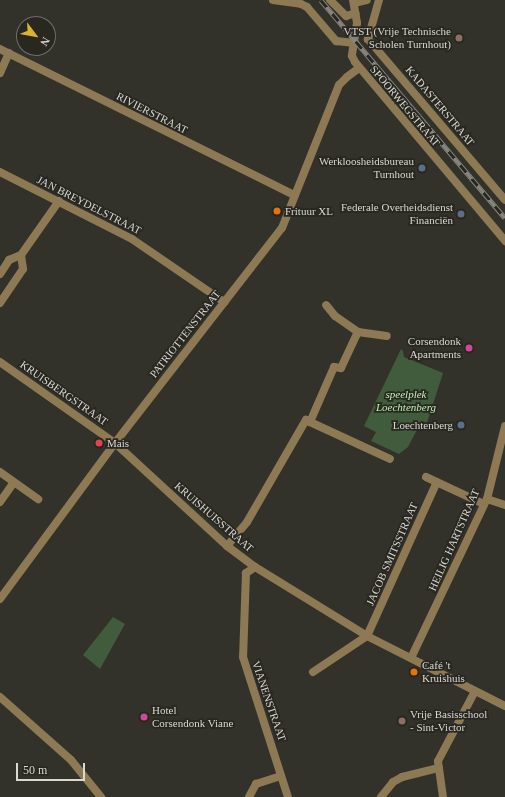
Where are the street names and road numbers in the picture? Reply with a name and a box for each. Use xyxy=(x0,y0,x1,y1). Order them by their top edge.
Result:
street label: SPOORWEGSTRAAT xyxy=(367,63,443,149)
street label: KADASTERSTRAAT xyxy=(403,63,477,149)
street label: RIVIERSTRAAT xyxy=(114,89,190,137)
street label: JAN BREYDELSTRAAT xyxy=(35,173,143,237)
street label: PATRIOTTENSTRAAT xyxy=(147,288,223,380)
street label: KRUISBERGSTRAAT xyxy=(18,358,110,428)
street label: KRUISHUISSTRAAT xyxy=(172,479,256,555)
street label: HEILIG HARTSTRAAT xyxy=(426,487,482,593)
street label: JACOB SMITSSTRAAT xyxy=(363,500,421,608)
street label: VIANENSTRAAT xyxy=(249,659,289,743)

